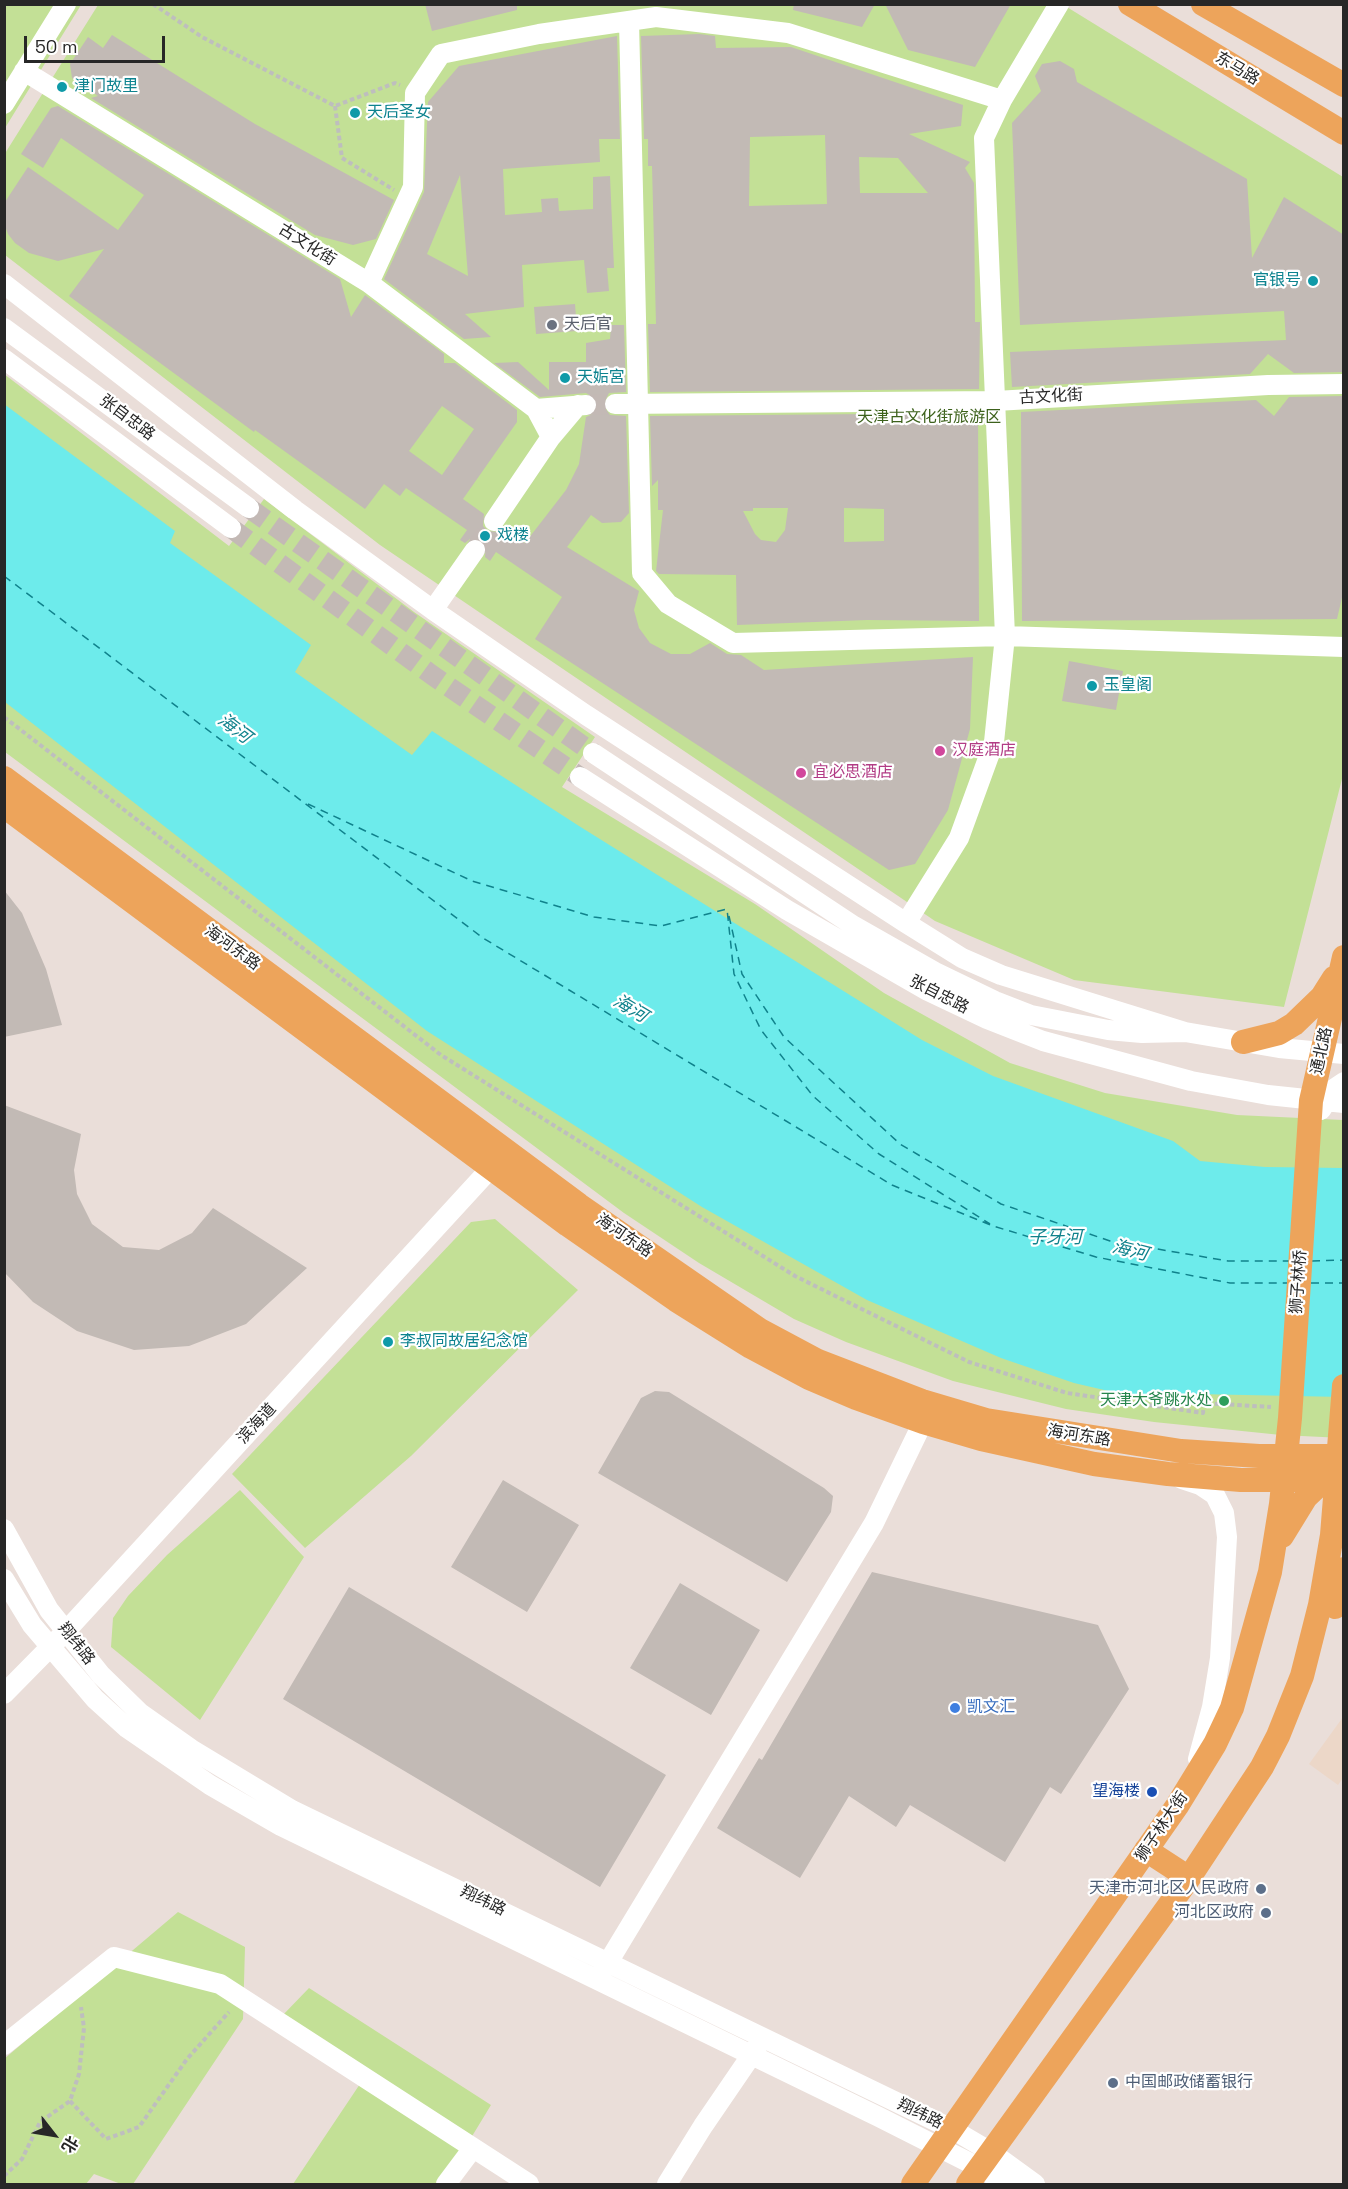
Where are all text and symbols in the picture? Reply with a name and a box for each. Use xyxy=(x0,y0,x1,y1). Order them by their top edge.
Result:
scale bar xyxy=(27,24,168,62)
text: 50 m xyxy=(35,35,77,58)
street label: 东马路 xyxy=(1211,48,1263,90)
place label: 津门故里 xyxy=(74,77,138,97)
marker: 津门故里 xyxy=(55,80,69,94)
place label: 天后圣女 xyxy=(367,103,431,123)
marker: 天后圣女 xyxy=(348,106,362,120)
street label: 古文化街 xyxy=(275,220,339,270)
place label: 官银号 xyxy=(1253,271,1301,291)
marker: 官银号 xyxy=(1306,274,1320,288)
place label: 天后官 xyxy=(564,315,612,335)
marker: 天后官 xyxy=(545,318,559,332)
place label: 天姤宮 xyxy=(577,368,625,388)
marker: 天姤宮 xyxy=(558,371,572,385)
street label: 古文化街 xyxy=(1019,386,1083,408)
street label: 张自忠路 xyxy=(96,391,158,445)
park label: 天津古文化街旅游区 xyxy=(857,408,1001,428)
place label: 戏楼 xyxy=(497,526,529,546)
marker: 戏楼 xyxy=(478,529,492,543)
place label: 玉皇阁 xyxy=(1104,676,1152,696)
marker: 玉皇阁 xyxy=(1085,679,1099,693)
water label: 海河 xyxy=(213,710,255,748)
place label: 汉庭酒店 xyxy=(952,741,1016,761)
marker: 汉庭酒店 xyxy=(933,744,947,758)
place label: 宜必思酒店 xyxy=(813,763,893,783)
marker: 宜必思酒店 xyxy=(794,766,808,780)
street label: 海河东路 xyxy=(200,921,264,975)
street label: 张自忠路 xyxy=(906,972,972,1018)
water label: 海河 xyxy=(609,990,651,1028)
street label: 通北路 xyxy=(1308,1026,1336,1076)
street label: 海河东路 xyxy=(592,1210,656,1262)
water label: 子牙河 xyxy=(1028,1227,1082,1249)
water label: 海河 xyxy=(1110,1236,1150,1266)
street label: 狮子林桥 xyxy=(1287,1249,1311,1315)
place label: 李叔同故居纪念馆 xyxy=(400,1332,528,1352)
marker: 李叔同故居纪念馆 xyxy=(381,1335,395,1349)
place label: 天津大爷跳水处 xyxy=(1100,1391,1212,1411)
marker: 天津大爷跳水处 xyxy=(1217,1394,1231,1408)
street label: 滨海道 xyxy=(234,1400,280,1448)
street label: 海河东路 xyxy=(1046,1422,1112,1450)
street label: 翔纬路 xyxy=(54,1619,98,1669)
place label: 凯文汇 xyxy=(967,1698,1015,1718)
marker: 凯文汇 xyxy=(948,1701,962,1715)
place label: 望海楼 xyxy=(1092,1782,1140,1802)
marker: 望海楼 xyxy=(1145,1785,1159,1799)
street label: 狮子林大街 xyxy=(1132,1788,1192,1866)
place label: 天津市河北区人民政府 xyxy=(1089,1879,1249,1899)
street label: 翔纬路 xyxy=(457,1882,509,1920)
marker: 天津市河北区人民政府 xyxy=(1254,1882,1268,1896)
place label: 河北区政府 xyxy=(1174,1903,1254,1923)
marker: 河北区政府 xyxy=(1259,1906,1273,1920)
place label: 中国邮政储蓄银行 xyxy=(1125,2073,1253,2093)
marker: 中国邮政储蓄银行 xyxy=(1106,2076,1120,2090)
street label: 翔纬路 xyxy=(894,2095,946,2133)
north arrow xyxy=(24,2105,84,2165)
text: 北 xyxy=(57,2132,83,2157)

